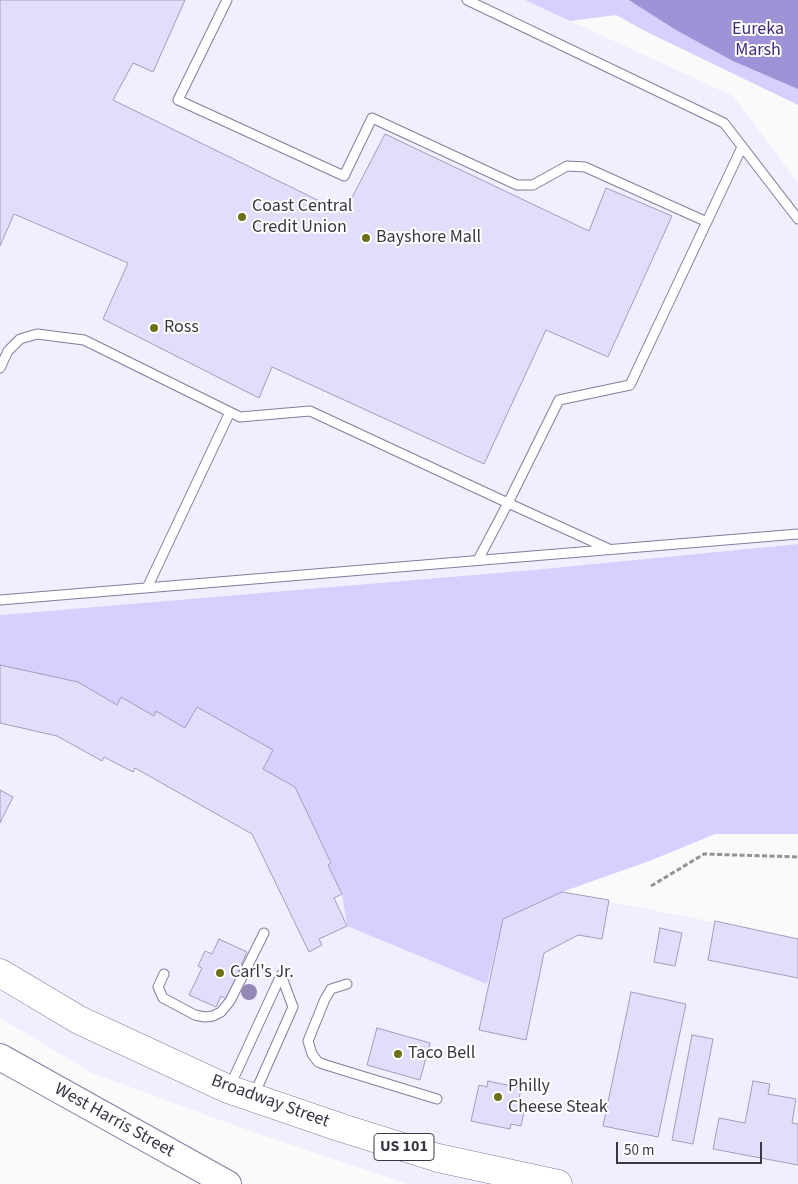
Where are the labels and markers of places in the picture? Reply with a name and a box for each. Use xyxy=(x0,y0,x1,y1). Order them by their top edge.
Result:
place label: Coast Central Credit Union xyxy=(252,196,352,238)
marker: Coast Central Credit Union xyxy=(236,211,248,223)
place label: Bayshore Mall xyxy=(376,227,481,249)
marker: Bayshore Mall xyxy=(360,232,372,244)
place label: Ross xyxy=(164,317,199,339)
marker: Ross xyxy=(148,322,160,334)
place label: Carl's Jr. xyxy=(230,962,294,984)
marker: Carl's Jr. xyxy=(214,967,226,979)
place label: Taco Bell xyxy=(408,1043,475,1065)
marker: Taco Bell xyxy=(392,1048,404,1060)
place label: Philly Cheese Steak xyxy=(508,1076,608,1118)
marker: Philly Cheese Steak xyxy=(492,1091,504,1103)

